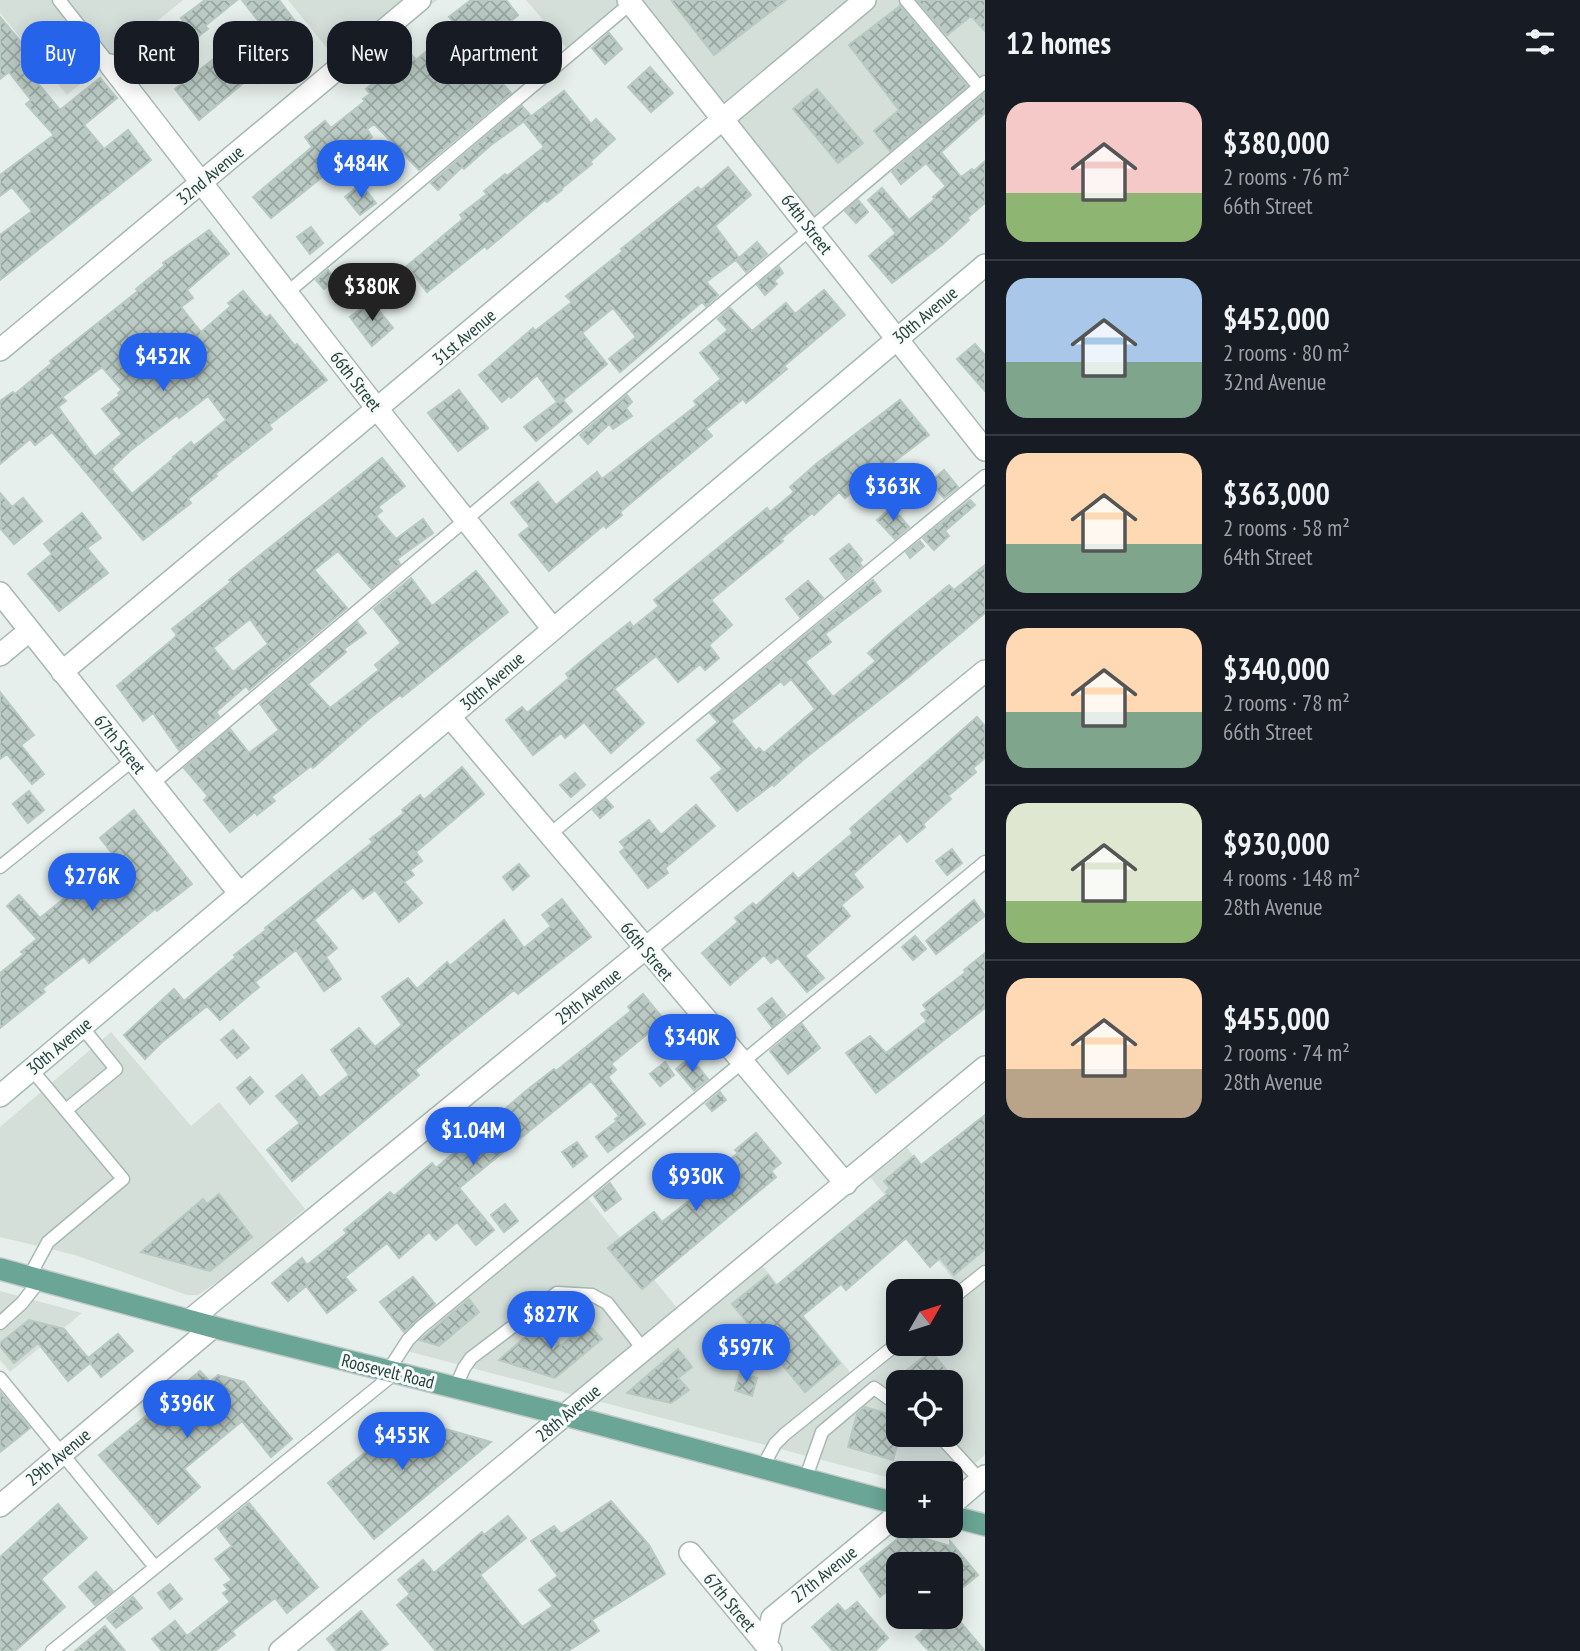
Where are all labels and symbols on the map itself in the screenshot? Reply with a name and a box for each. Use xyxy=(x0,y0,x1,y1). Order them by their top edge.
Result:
street label: 32nd Avenue xyxy=(172,140,248,210)
pin: $484K xyxy=(312,140,410,200)
street label: 64th Street xyxy=(776,189,838,259)
pin: $380K xyxy=(323,264,421,323)
street label: 30th Avenue xyxy=(888,281,962,349)
street label: 31st Avenue xyxy=(427,304,501,370)
pin: $452K xyxy=(114,334,212,393)
street label: 66th Street xyxy=(325,346,387,416)
pin: $363K xyxy=(844,463,942,523)
street label: 30th Avenue xyxy=(455,647,529,715)
street label: 67th Street xyxy=(89,710,151,778)
pin: $276K xyxy=(43,853,141,913)
street label: 66th Street xyxy=(616,917,678,985)
street label: 29th Avenue xyxy=(550,963,626,1029)
street label: 30th Avenue xyxy=(22,1012,96,1080)
pin: $340K xyxy=(643,1014,741,1074)
pin: $1.04M xyxy=(416,1108,530,1167)
pin: $930K xyxy=(647,1154,745,1213)
north arrow xyxy=(886,1279,962,1356)
pin: $827K xyxy=(502,1292,600,1351)
pin: $597K xyxy=(697,1324,795,1384)
street label: Roosevelt Road xyxy=(339,1348,437,1394)
street label: 28th Avenue xyxy=(531,1379,605,1447)
pin: $396K xyxy=(138,1380,236,1440)
pin: $455K xyxy=(353,1412,451,1472)
street label: 29th Avenue xyxy=(21,1423,95,1491)
street label: 27th Avenue xyxy=(787,1541,861,1607)
street label: 67th Street xyxy=(699,1568,761,1636)

